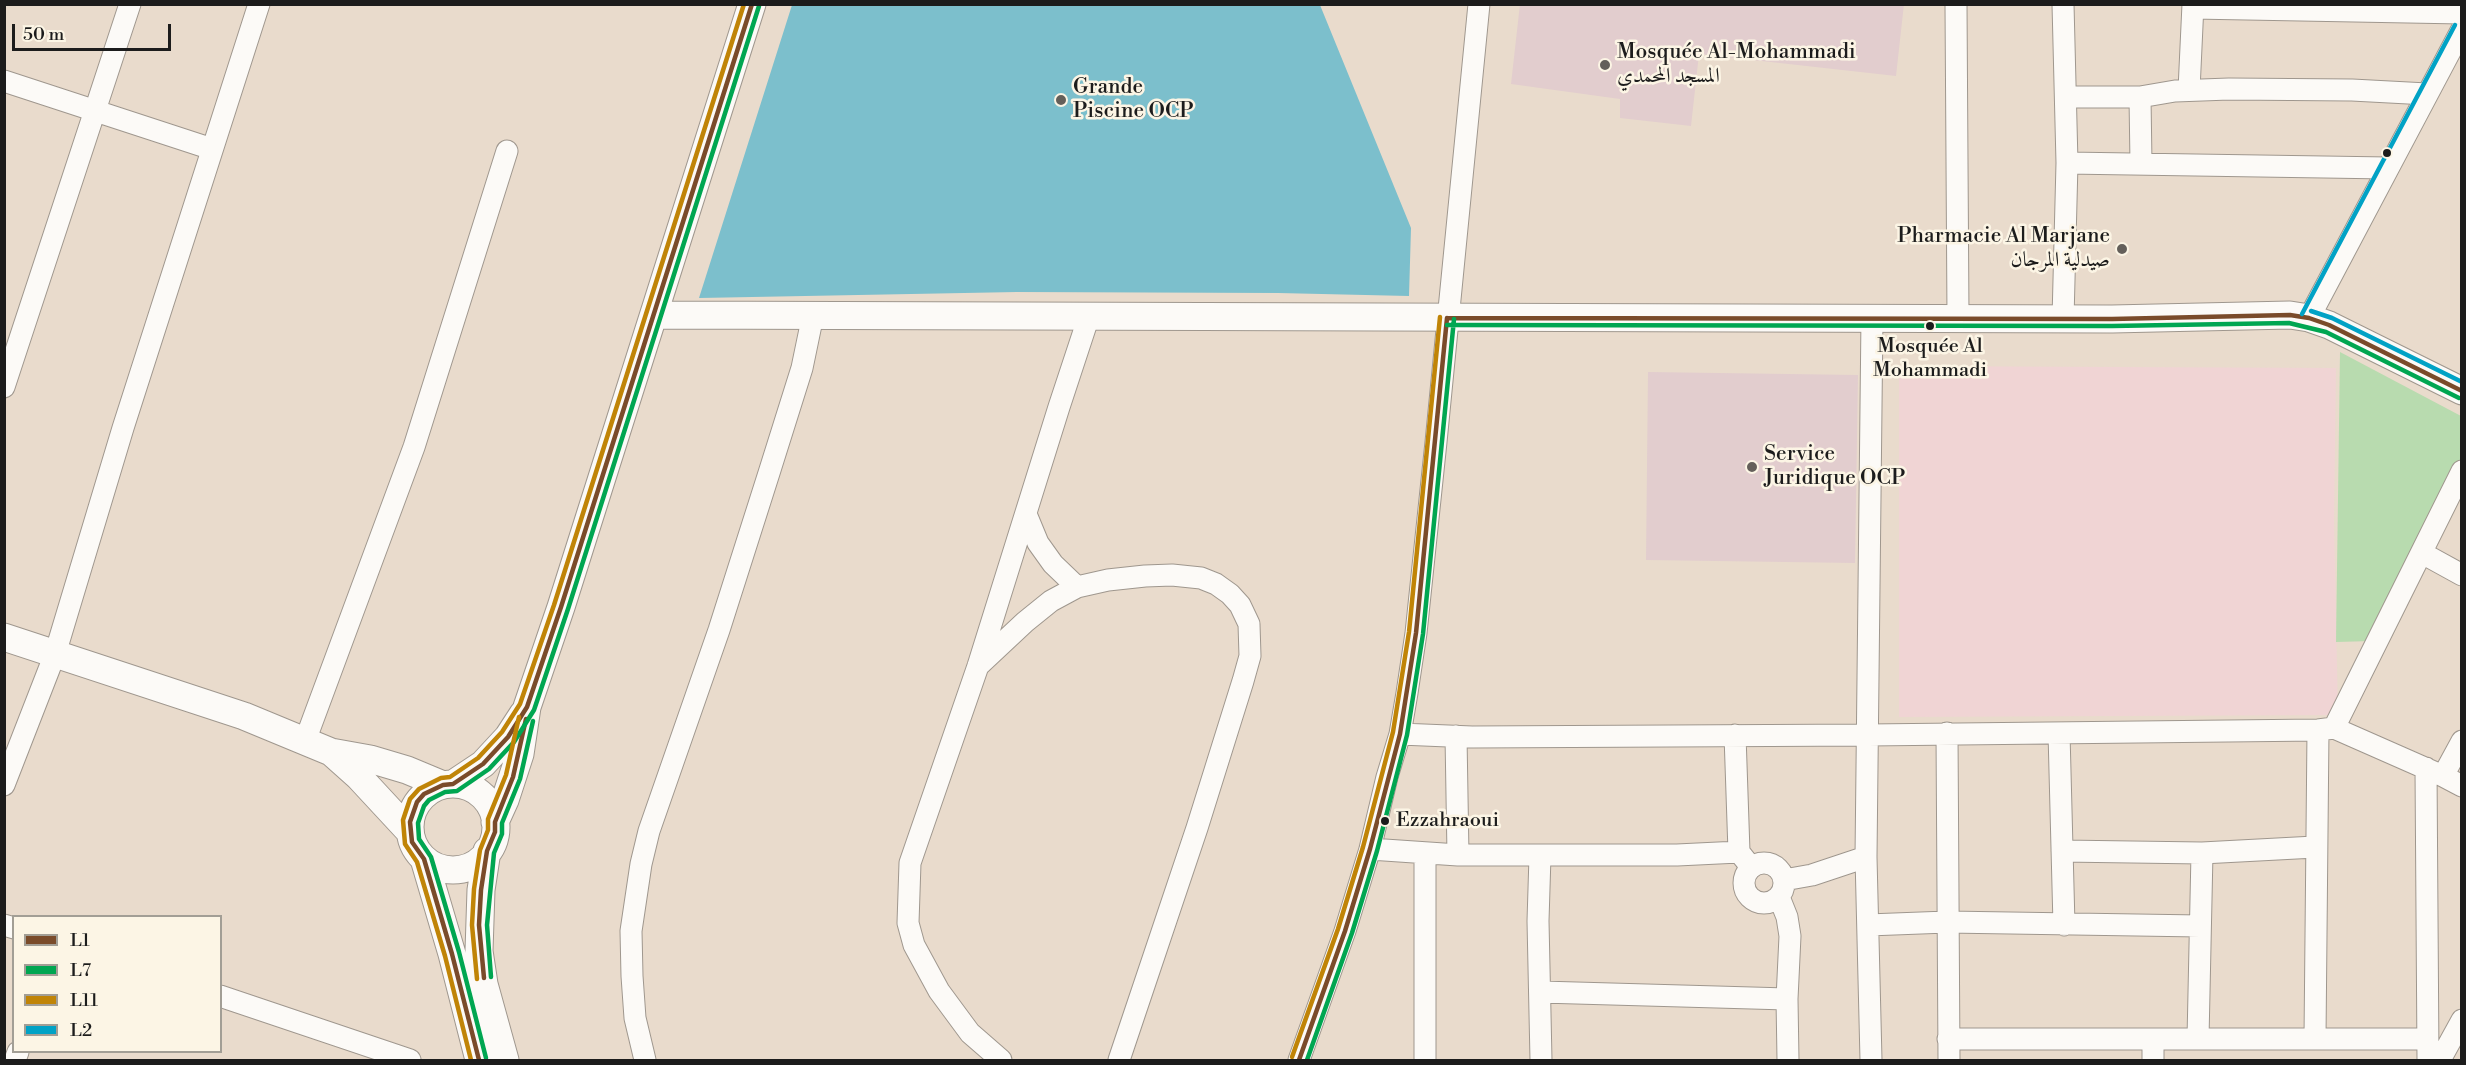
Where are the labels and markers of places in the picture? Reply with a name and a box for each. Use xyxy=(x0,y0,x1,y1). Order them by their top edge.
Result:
place label: Mosquée Al-Mohammadi المسجد المحمدي xyxy=(1617,40,1856,90)
marker: Mosquée Al-Mohammadi المسجد المحمدي xyxy=(1598,58,1612,72)
place label: Grande Piscine OCP xyxy=(1073,75,1194,125)
marker: Grande Piscine OCP xyxy=(1054,93,1068,107)
unlabelled marker xyxy=(2381,147,2393,159)
place label: Pharmacie Al Marjane صيدلية المرجان xyxy=(1897,224,2110,274)
marker: Pharmacie Al Marjane صيدلية المرجان xyxy=(2115,242,2129,256)
marker: Mosquée Al Mohammadi xyxy=(1924,320,1936,332)
place label: Mosquée Al Mohammadi xyxy=(1873,335,1987,382)
place label: Service Juridique OCP xyxy=(1764,442,1905,492)
marker: Service Juridique OCP xyxy=(1745,460,1759,474)
place label: Ezzahraoui xyxy=(1396,809,1499,833)
marker: Ezzahraoui xyxy=(1379,815,1391,827)

